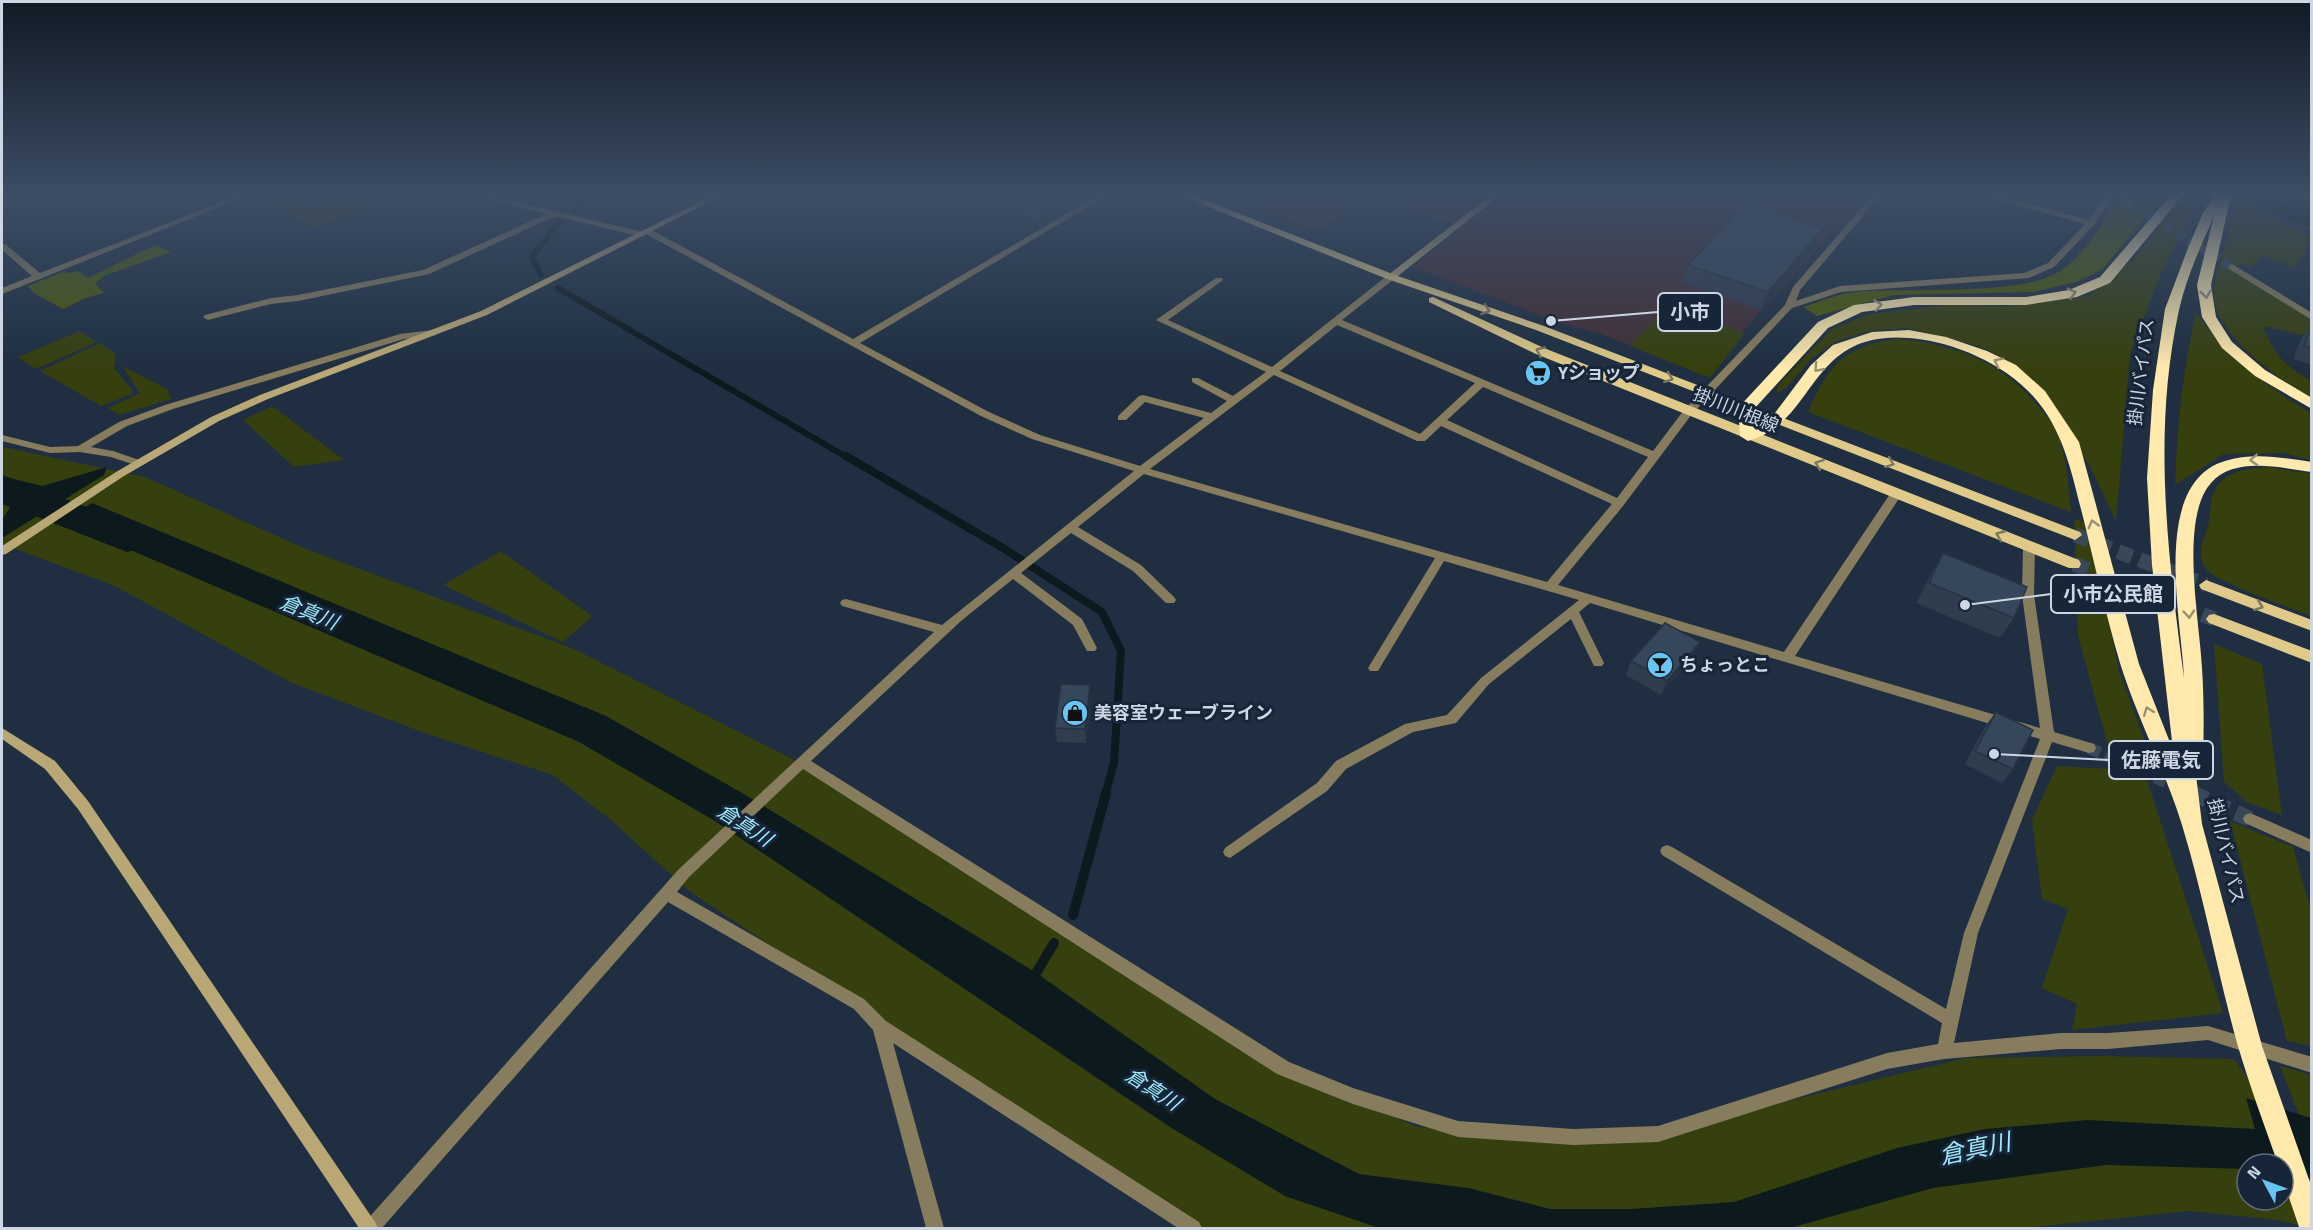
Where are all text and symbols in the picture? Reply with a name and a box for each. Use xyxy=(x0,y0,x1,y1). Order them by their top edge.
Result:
one-way arrow xyxy=(2066,288,2077,300)
one-way arrow xyxy=(2199,289,2211,298)
callout: 小市 xyxy=(1658,293,1722,331)
text: 小市 xyxy=(1670,296,1710,327)
one-way arrow xyxy=(1873,300,1883,312)
one-way arrow xyxy=(1480,303,1491,315)
street label: 掛川バイパス xyxy=(2121,317,2160,427)
one-way arrow xyxy=(1536,347,1547,359)
supermarket icon: Yショップ xyxy=(1523,358,1553,388)
one-way arrow xyxy=(1994,358,2004,369)
place label: Yショップ xyxy=(1558,359,1640,386)
one-way arrow xyxy=(1814,361,1825,372)
one-way arrow xyxy=(1663,371,1674,383)
street label: 掛川川根線 xyxy=(1689,380,1783,439)
one-way arrow xyxy=(2249,453,2258,466)
one-way arrow xyxy=(1884,456,1895,469)
one-way arrow xyxy=(1814,458,1824,471)
one-way arrow xyxy=(2088,519,2100,530)
one-way arrow xyxy=(1995,530,2006,542)
callout: 小市公民館 xyxy=(2051,575,2175,613)
text: 小市公民館 xyxy=(2063,578,2163,609)
water label: 倉真川 xyxy=(276,586,345,638)
one-way arrow xyxy=(2253,599,2264,611)
one-way arrow xyxy=(2182,609,2195,618)
bar icon: ちょっとこ xyxy=(1645,650,1675,680)
place label: ちょっとこ xyxy=(1680,651,1770,678)
shop icon: 美容室ウェーブライン xyxy=(1060,698,1090,728)
place label: 美容室ウェーブライン xyxy=(1094,699,1273,726)
one-way arrow xyxy=(2143,706,2155,717)
callout: 佐藤電気 xyxy=(2109,741,2213,779)
text: 佐藤電気 xyxy=(2121,744,2201,775)
water label: 倉真川 xyxy=(712,795,781,855)
street label: 掛川バイパス xyxy=(2201,795,2252,906)
water label: 倉真川 xyxy=(1120,1059,1189,1119)
water label: 倉真川 xyxy=(1936,1122,2017,1173)
north arrow xyxy=(2235,1152,2295,1212)
text: N xyxy=(2241,1160,2266,1184)

